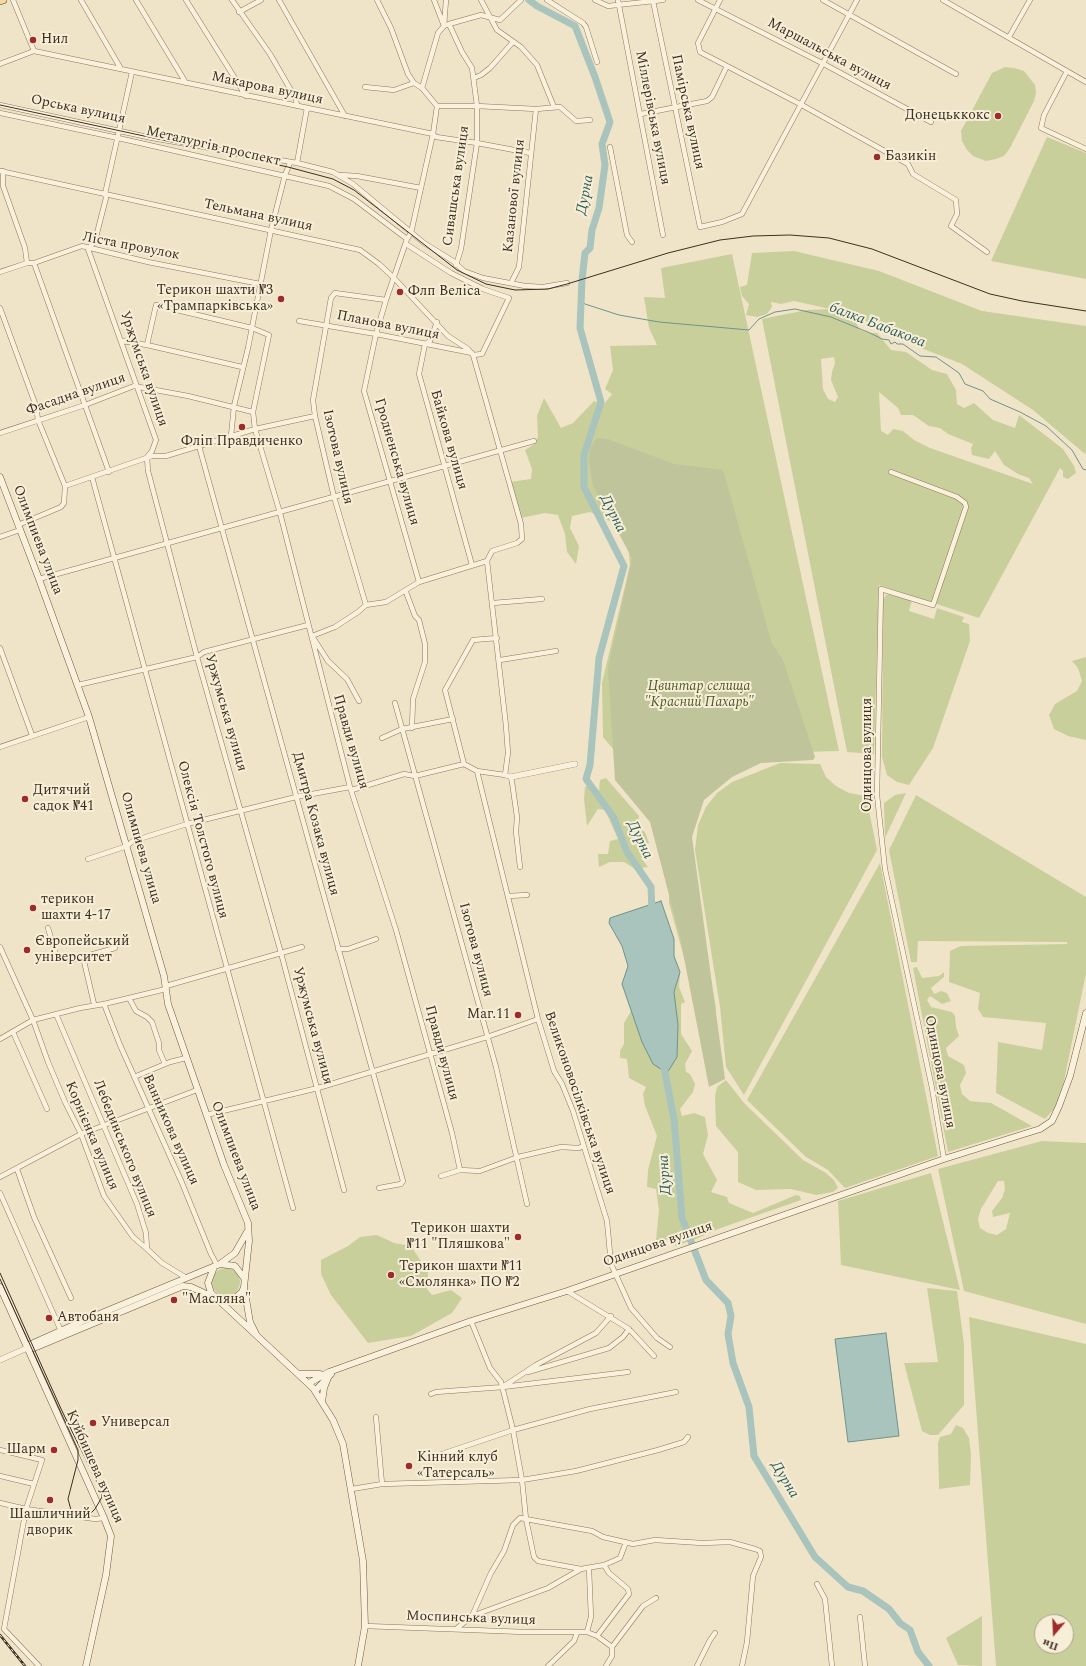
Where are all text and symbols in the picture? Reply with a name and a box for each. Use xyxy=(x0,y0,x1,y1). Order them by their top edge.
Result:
street label: Маршальська вулиця xyxy=(764,15,894,95)
place label: Нил xyxy=(41,32,68,48)
marker: Нил xyxy=(28,35,38,45)
street label: Міллерівська вулиця xyxy=(631,50,673,186)
street label: Памірська вулиця xyxy=(667,53,707,171)
street label: Макарова вулиця xyxy=(210,69,324,109)
street label: Орська вулиця xyxy=(29,92,127,128)
place label: Донецьккокс xyxy=(905,108,990,124)
marker: Донецьккокс xyxy=(993,111,1003,121)
street label: Металургів проспект xyxy=(144,123,282,171)
street label: Сивашська вулиця xyxy=(440,125,474,247)
street label: Казанової вулиця xyxy=(501,138,529,254)
place label: Базикін xyxy=(885,149,936,165)
marker: Базикін xyxy=(872,152,882,162)
water label: Дурна xyxy=(573,173,599,217)
street label: Тельмана вулиця xyxy=(202,196,314,236)
street label: Ліста провулок xyxy=(81,229,181,265)
place label: Терикон шахти №3 «Трампарківська» xyxy=(157,283,273,316)
place label: Флп Веліса xyxy=(408,284,480,300)
marker: Флп Веліса xyxy=(395,287,405,297)
marker: Терикон шахти №3 «Трампарківська» xyxy=(276,294,286,304)
water label: балка Бабакова xyxy=(826,299,928,353)
street label: Планова вулиця xyxy=(335,308,441,344)
street label: Уржумська вулиця xyxy=(115,309,171,429)
street label: Фасадна вулиця xyxy=(24,370,128,420)
street label: Байкова вулиця xyxy=(426,388,470,492)
street label: Гродненська вулиця xyxy=(370,397,422,527)
street label: Ізотова вулиця xyxy=(318,408,356,506)
marker: Фліп Правдиченко xyxy=(237,422,247,432)
place label: Фліп Правдиченко xyxy=(181,434,303,450)
street label: Олимпиева улица xyxy=(8,483,66,597)
water label: Дурна xyxy=(595,492,629,536)
street label: Уржумська вулиця xyxy=(200,653,250,773)
park label: Цвинтар селища "Красний Пахарь" xyxy=(644,679,754,712)
street label: Правди вулиця xyxy=(328,693,372,791)
street label: Одинцова вулиця xyxy=(860,698,876,812)
street label: Дмитра Козака вулиця xyxy=(288,750,342,898)
street label: Олексія Толстого вулиця xyxy=(173,759,231,921)
place label: Дитячий садок №41 xyxy=(33,783,94,816)
street label: Олимпиева улица xyxy=(116,790,164,906)
marker: Дитячий садок №41 xyxy=(20,794,30,804)
water label: Дурна xyxy=(622,818,656,862)
place label: терикон шахти 4-17 xyxy=(41,892,111,924)
street label: Ізотова вулиця xyxy=(454,901,496,999)
marker: терикон шахти 4-17 xyxy=(28,903,38,913)
place label: Європейський університет xyxy=(35,934,129,966)
marker: Європейський університет xyxy=(22,945,32,955)
street label: Уржумська вулиця xyxy=(288,965,336,1087)
street label: Правди вулиця xyxy=(420,1004,462,1102)
place label: Маг.11 xyxy=(467,1007,510,1023)
street label: Великоновосілківська вулиця xyxy=(540,1009,618,1197)
marker: Маг.11 xyxy=(513,1010,523,1020)
street label: Одинцова вулиця xyxy=(920,1014,958,1130)
street label: Ванникова вулиця xyxy=(138,1072,202,1188)
street label: Лебединського вулиця xyxy=(89,1078,159,1220)
street label: Корнієнка вулиця xyxy=(61,1079,121,1193)
street label: Олимпиева улица xyxy=(206,1099,264,1213)
water label: Дурна xyxy=(656,1154,676,1196)
street label: Одинцова вулиця xyxy=(601,1218,715,1272)
place label: Терикон шахти №11 "Пляшкова" xyxy=(407,1221,510,1254)
marker: Терикон шахти №11 "Пляшкова" xyxy=(513,1232,523,1242)
place label: Терикон шахти №11 «Смолянка» ПО №2 xyxy=(399,1259,522,1292)
marker: Терикон шахти №11 «Смолянка» ПО №2 xyxy=(386,1270,396,1280)
place label: "Масляна" xyxy=(182,1292,251,1308)
marker: "Масляна" xyxy=(169,1295,179,1305)
place label: Автобаня xyxy=(57,1310,119,1326)
marker: Автобаня xyxy=(44,1313,54,1323)
street label: Куйбишева вулиця xyxy=(62,1408,126,1526)
place label: Универсал xyxy=(101,1415,170,1431)
marker: Универсал xyxy=(88,1418,98,1428)
place label: Шарм xyxy=(6,1442,46,1458)
marker: Шарм xyxy=(49,1445,59,1455)
place label: Кінний клуб «Татерсаль» xyxy=(417,1450,498,1482)
water label: Дурна xyxy=(766,1458,802,1502)
marker: Кінний клуб «Татерсаль» xyxy=(404,1461,414,1471)
marker: Шашличний дворик xyxy=(45,1495,55,1505)
place label: Шашличний дворик xyxy=(9,1507,91,1540)
street label: Моспинська вулиця xyxy=(406,1608,536,1630)
north arrow xyxy=(1034,1614,1074,1654)
text: Пн xyxy=(1040,1634,1061,1655)

